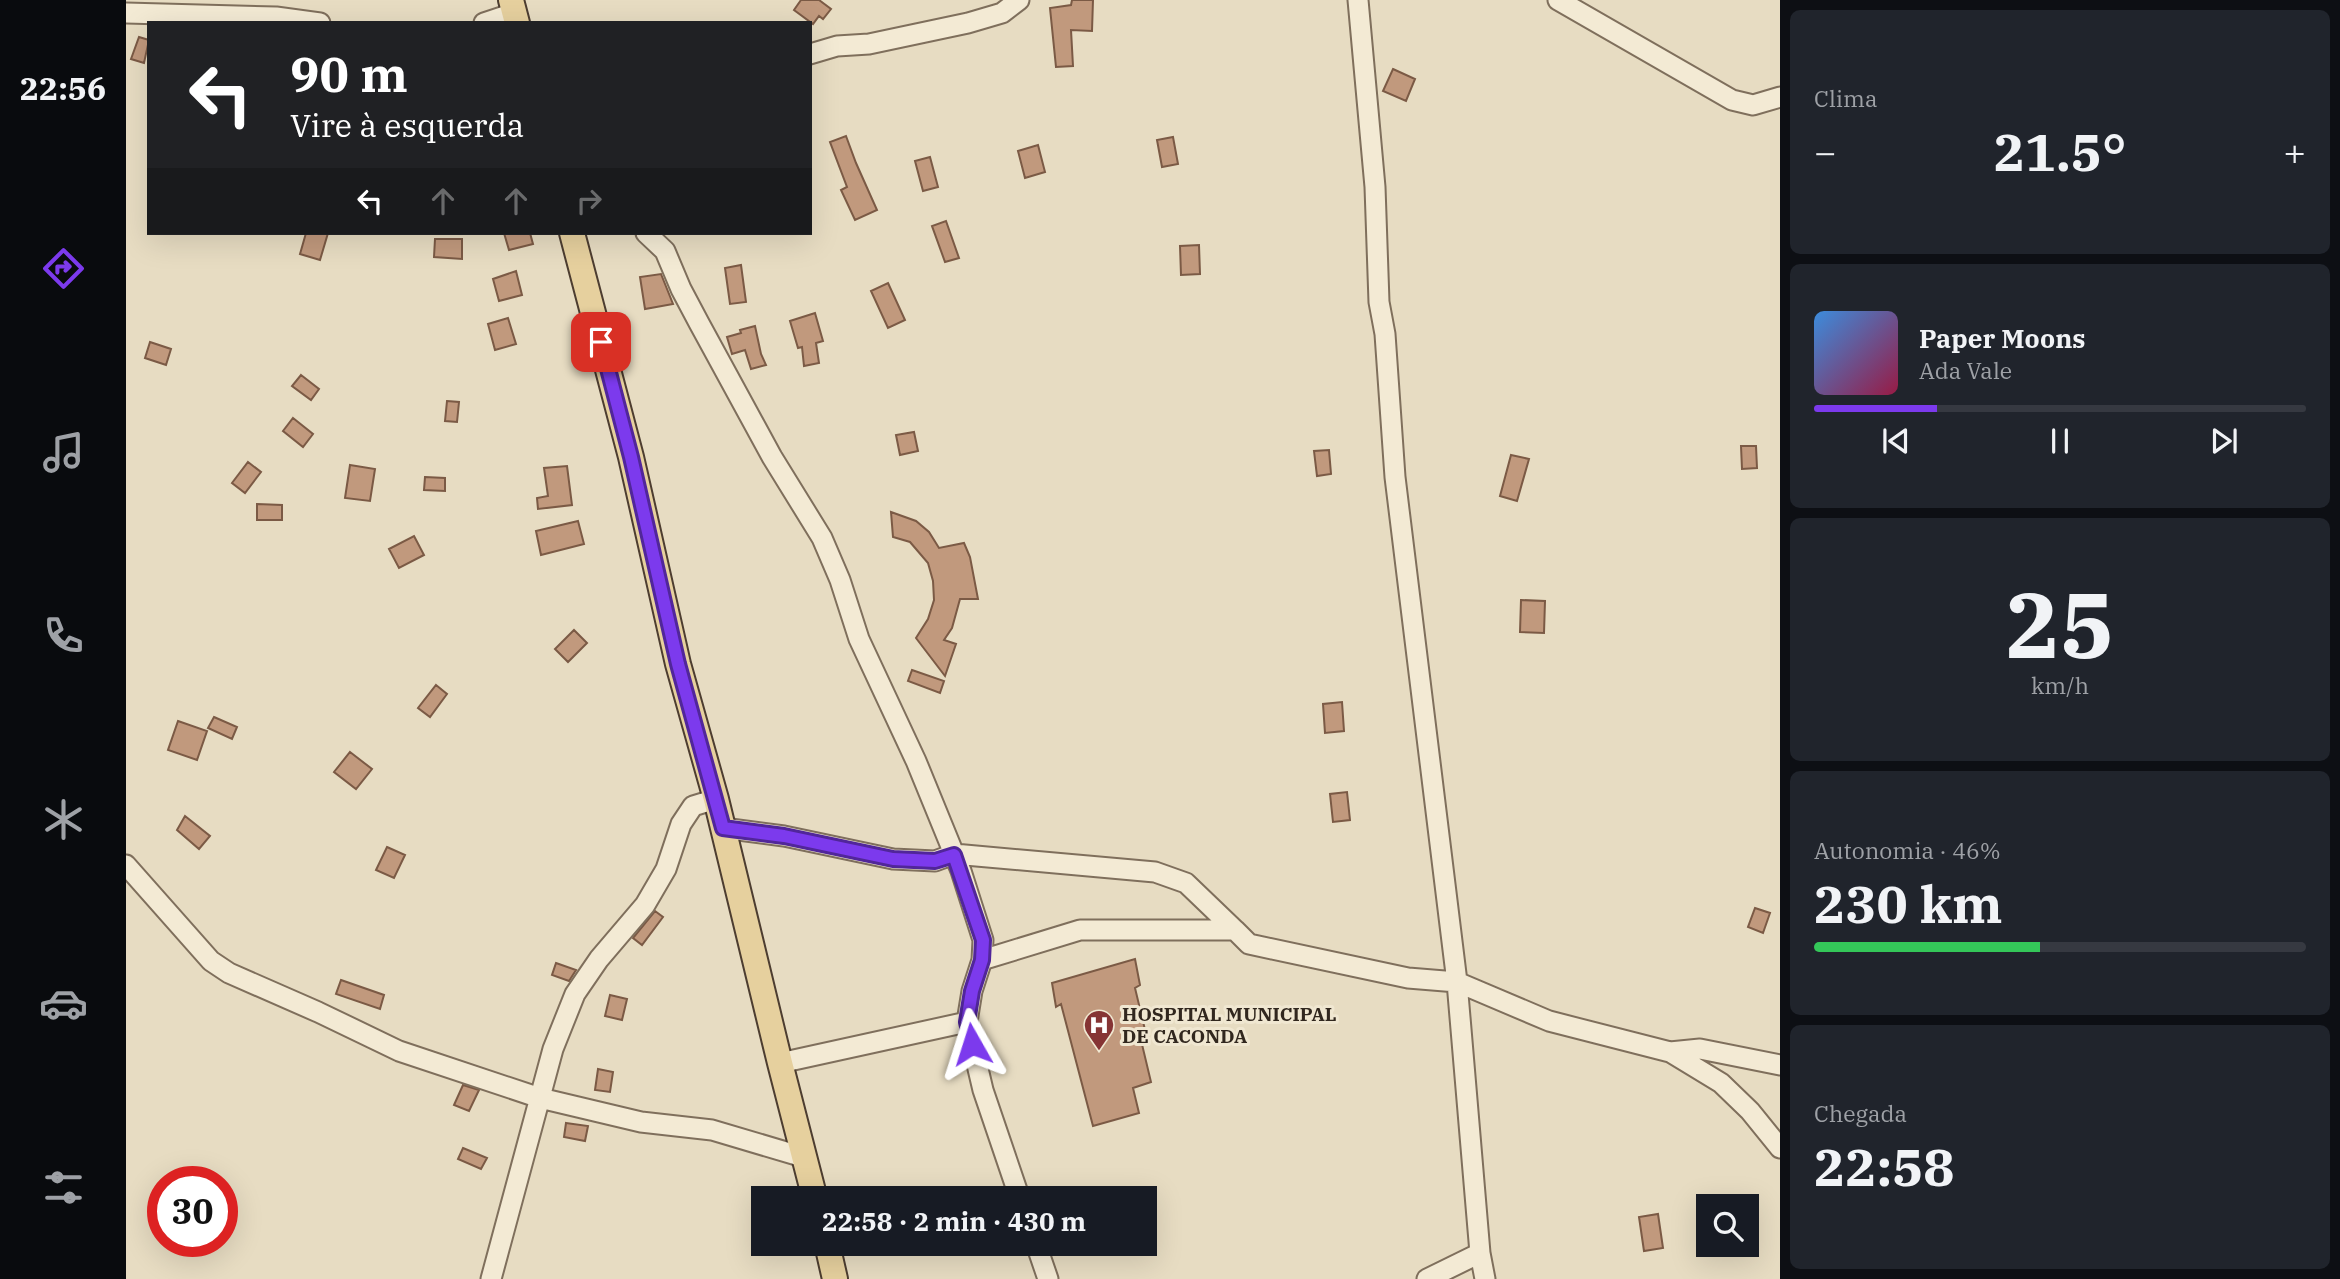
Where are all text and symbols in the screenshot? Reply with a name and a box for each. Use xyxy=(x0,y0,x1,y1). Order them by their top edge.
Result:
text: 90 m xyxy=(290,42,408,105)
icon: left xyxy=(175,49,266,140)
text: 22:56 xyxy=(20,67,106,109)
text: Clima xyxy=(1814,83,1878,113)
text: Vire à esquerda xyxy=(290,104,524,146)
text: 21.5° xyxy=(1994,118,2126,185)
text: − xyxy=(1814,127,1837,176)
text: + xyxy=(2283,127,2306,176)
icon: left xyxy=(351,182,389,220)
icon: ahead xyxy=(424,182,462,220)
icon: ahead xyxy=(497,182,535,220)
icon: right xyxy=(570,182,608,220)
icon: directions xyxy=(39,244,88,293)
pin xyxy=(571,312,631,372)
text: Paper Moons xyxy=(1919,321,2086,355)
icon: arrive xyxy=(582,323,620,361)
text: Ada Vale xyxy=(1919,355,2012,385)
icon: previous xyxy=(1877,422,1915,460)
icon: pause xyxy=(2041,422,2079,460)
icon: next xyxy=(2205,422,2243,460)
icon: music xyxy=(39,428,88,477)
text: 25 xyxy=(2005,565,2115,683)
icon: phone xyxy=(39,611,88,660)
text: km/h xyxy=(2031,670,2089,700)
icon: climate xyxy=(39,795,88,844)
text: Autonomia · 46% xyxy=(1814,835,2001,865)
text: 230 km xyxy=(1814,870,2003,937)
icon: car xyxy=(39,979,88,1028)
place label: HOSPITAL MUNICIPAL DE CACONDA xyxy=(1122,1002,1337,1048)
position arrow xyxy=(935,1007,1009,1081)
hospital icon: HOSPITAL MUNICIPAL DE CACONDA xyxy=(1082,1008,1116,1052)
text: Chegada xyxy=(1814,1098,1907,1128)
text: 22:58 xyxy=(1814,1133,1955,1200)
icon: filters xyxy=(39,1163,88,1212)
speed limit sign: 30 xyxy=(147,1166,238,1257)
map controls xyxy=(1696,1194,1759,1257)
button: search xyxy=(1696,1194,1759,1257)
text: 22:58 · 2 min · 430 m xyxy=(822,1204,1086,1238)

